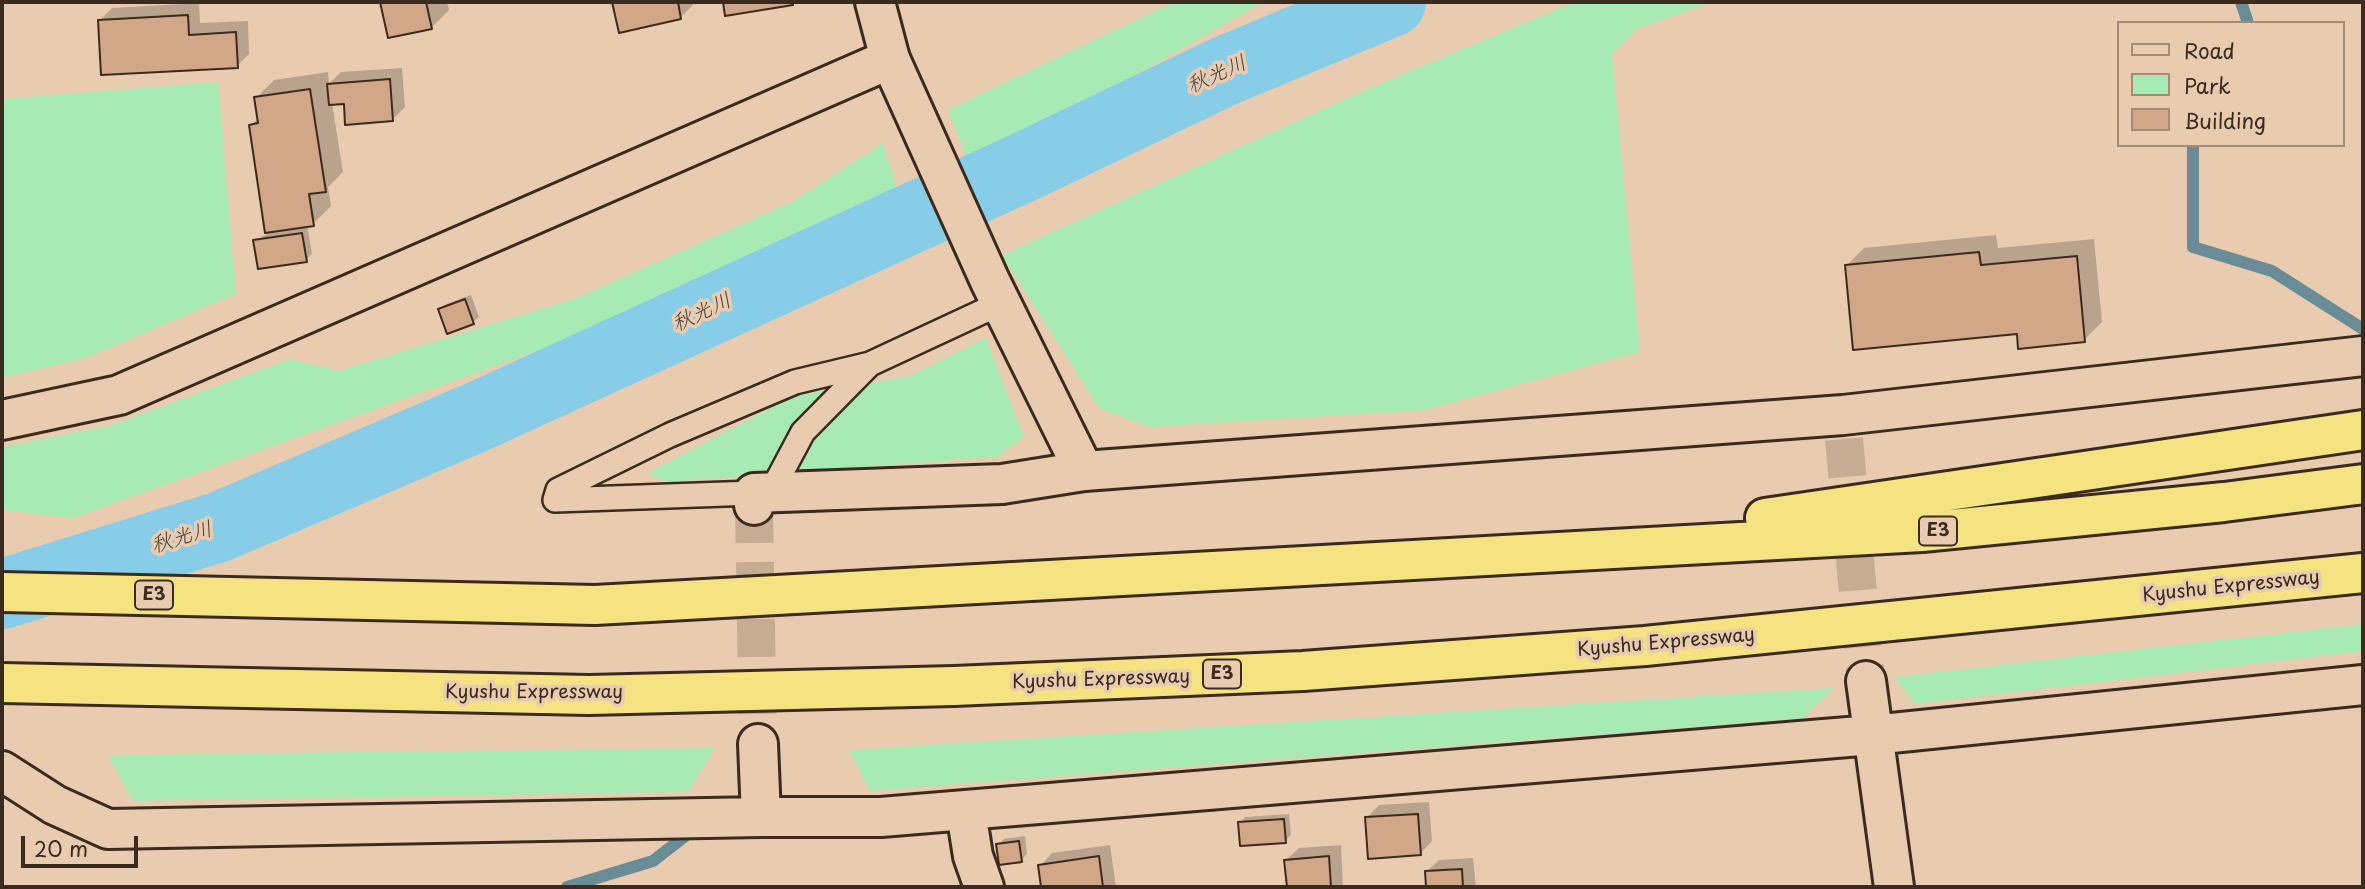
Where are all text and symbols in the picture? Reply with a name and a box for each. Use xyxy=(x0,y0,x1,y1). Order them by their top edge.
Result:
legend xyxy=(2116,21,2344,147)
text: Road xyxy=(2184,34,2235,66)
water label: 秋光川 xyxy=(1183,51,1251,99)
text: Park xyxy=(2184,69,2231,101)
text: Building xyxy=(2184,104,2266,136)
water label: 秋光川 xyxy=(668,288,736,338)
road number: E3 xyxy=(1919,516,1957,546)
water label: 秋光川 xyxy=(148,517,216,559)
street label: Kyushu Expressway xyxy=(2141,566,2321,608)
road number: E3 xyxy=(135,580,173,610)
street label: Kyushu Expressway xyxy=(1576,624,1756,662)
road number: E3 xyxy=(1203,660,1241,688)
street label: Kyushu Expressway xyxy=(1012,665,1190,695)
street label: Kyushu Expressway xyxy=(445,682,623,704)
scale bar xyxy=(24,822,142,866)
text: 20 m xyxy=(34,832,88,864)

